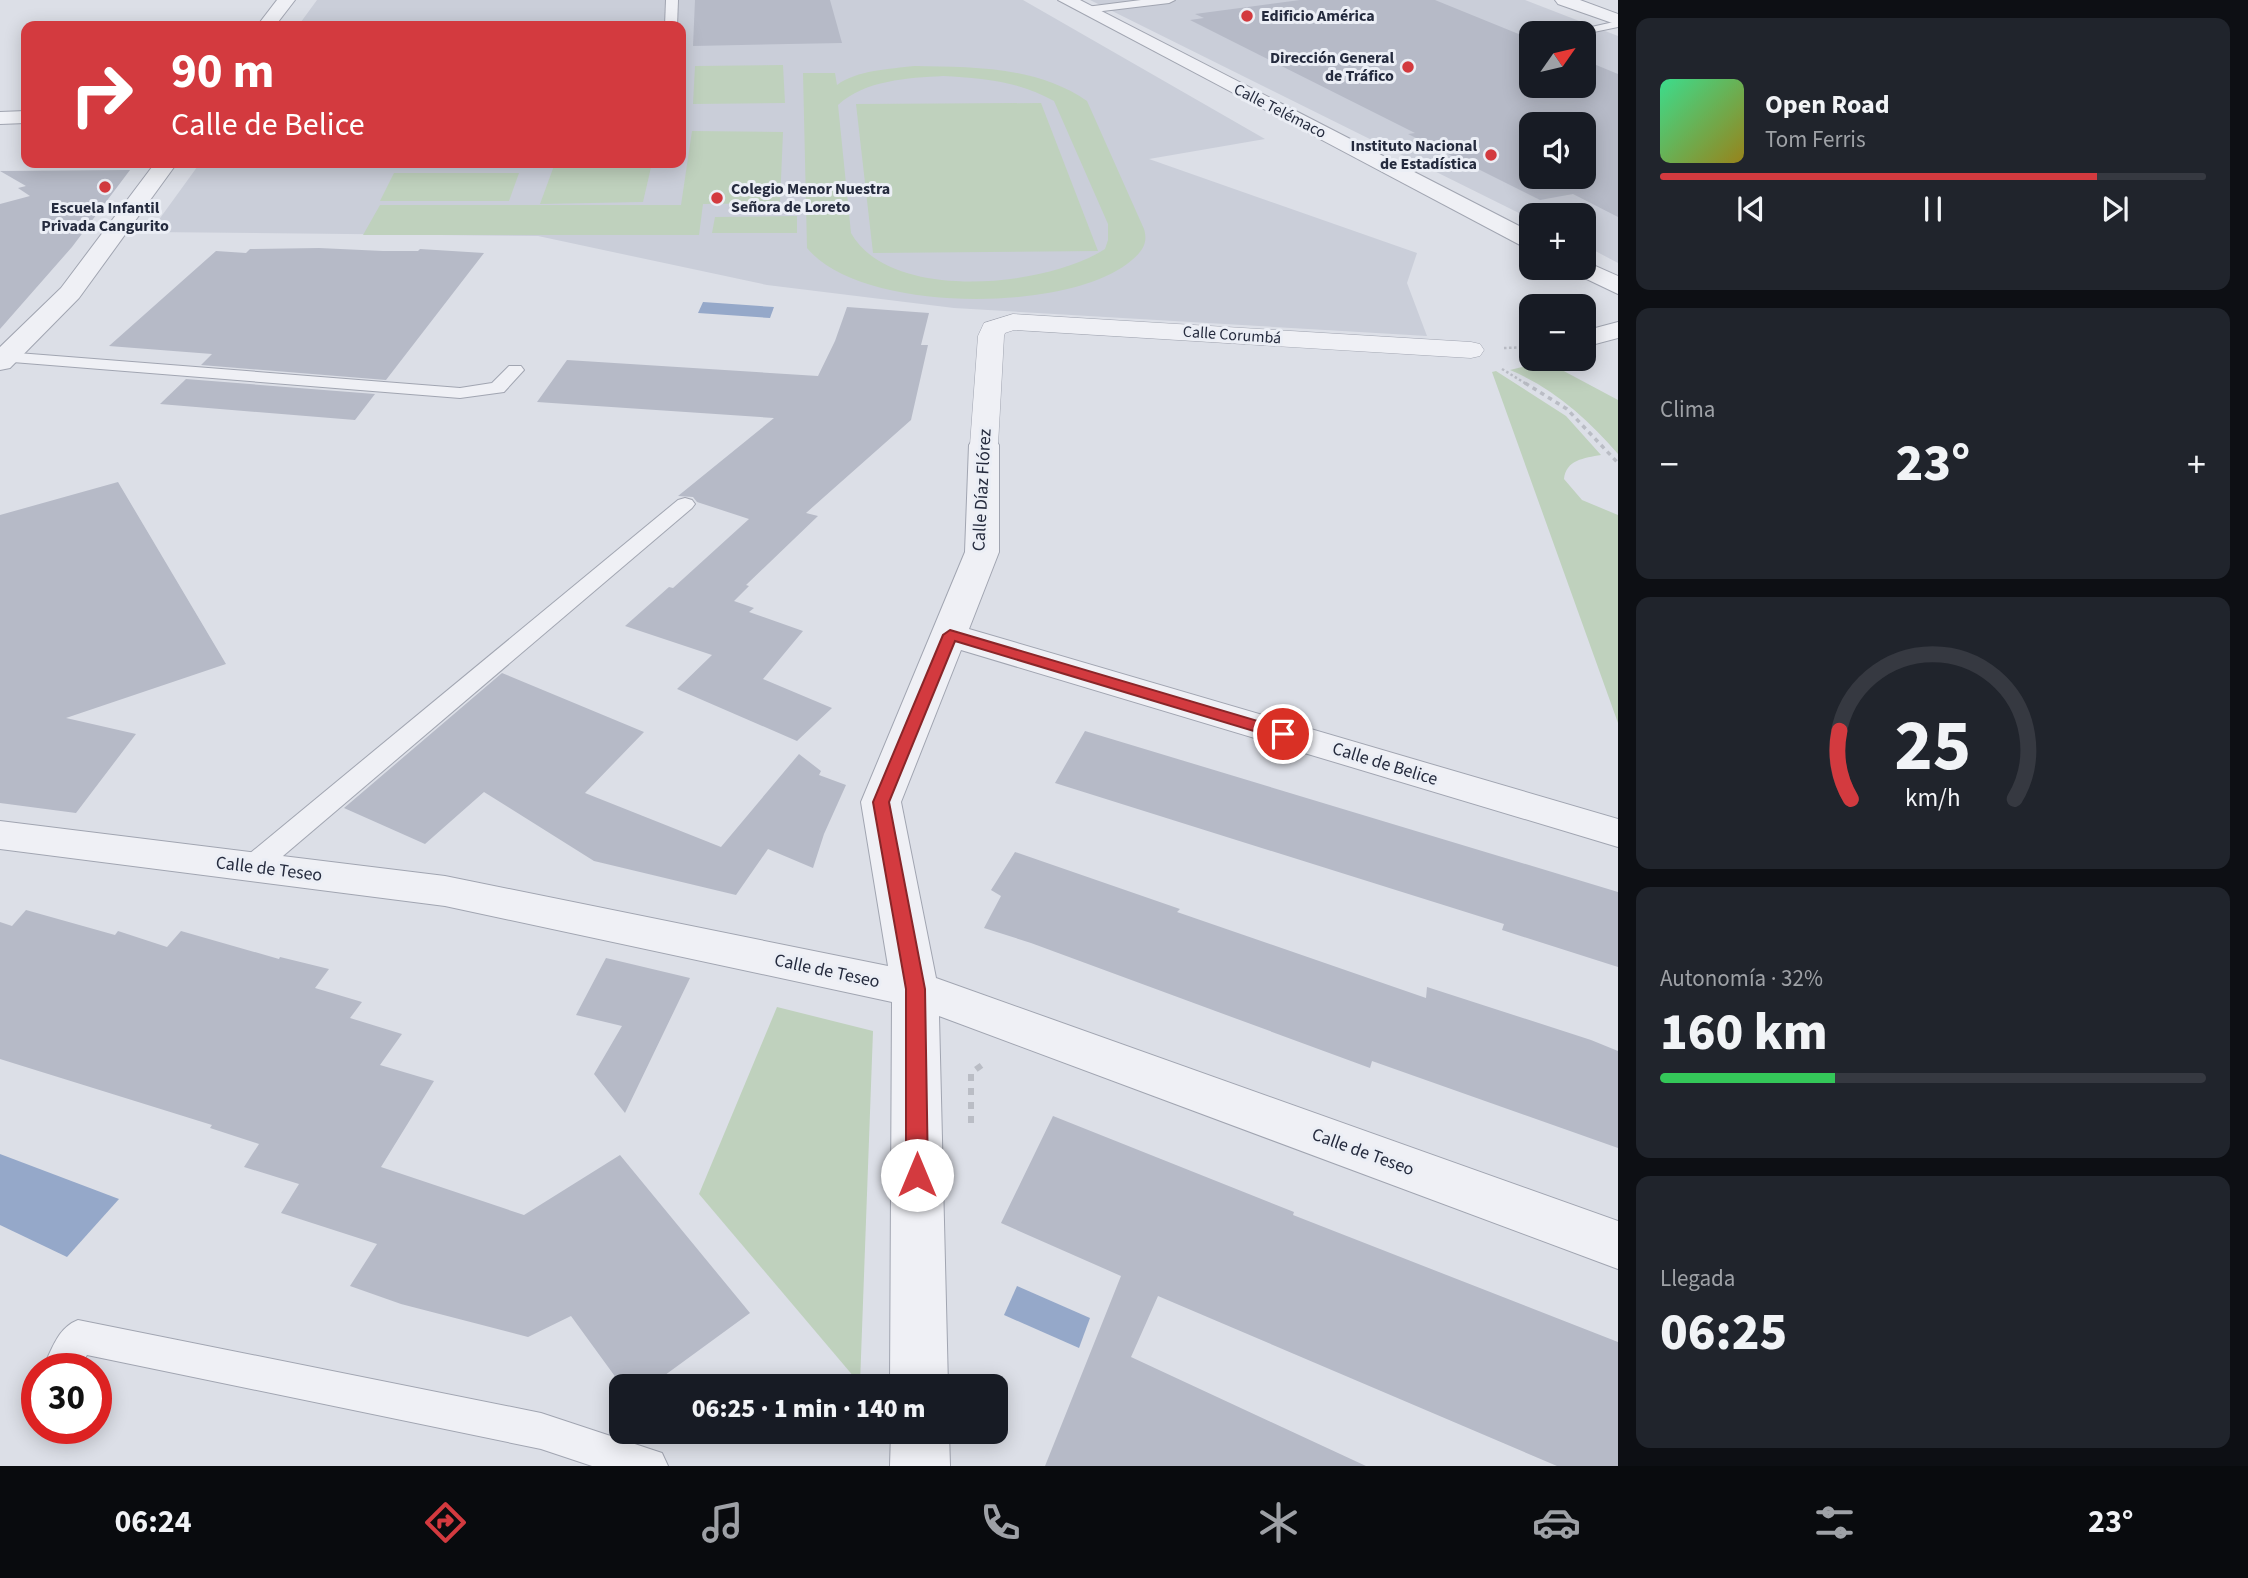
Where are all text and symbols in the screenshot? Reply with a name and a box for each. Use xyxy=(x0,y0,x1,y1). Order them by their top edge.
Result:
place label: Edificio América xyxy=(1261,5,1375,27)
marker: Edificio América xyxy=(1239,8,1255,24)
north arrow xyxy=(1519,21,1596,98)
map controls xyxy=(1519,21,1596,371)
text: 90 m xyxy=(171,37,275,107)
place label: Dirección General de Tráfico xyxy=(1270,47,1394,87)
icon: right xyxy=(56,49,147,140)
marker: Dirección General de Tráfico xyxy=(1400,59,1416,75)
street label: Calle Telémaco xyxy=(1230,78,1330,144)
text: Open Road xyxy=(1765,86,1890,123)
text: Calle de Belice xyxy=(171,102,365,148)
button: sound xyxy=(1519,112,1596,189)
text: Tom Ferris xyxy=(1765,123,1866,156)
place label: Instituto Nacional de Estadística xyxy=(1351,135,1477,175)
marker: Instituto Nacional de Estadística xyxy=(1483,147,1499,163)
place label: Colegio Menor Nuestra Señora de Loreto xyxy=(731,178,890,218)
marker: Escuela Infantil Privada Cangurito xyxy=(97,179,113,195)
marker: Colegio Menor Nuestra Señora de Loreto xyxy=(709,190,725,206)
icon: previous xyxy=(1732,190,1770,228)
icon: pause xyxy=(1914,190,1952,228)
icon: next xyxy=(2096,190,2134,228)
place label: Escuela Infantil Privada Cangurito xyxy=(41,197,169,237)
button: + xyxy=(1519,203,1596,280)
button: − xyxy=(1519,294,1596,371)
street label: Calle Corumbá xyxy=(1182,321,1282,349)
text: Clima xyxy=(1660,393,1715,426)
text: 23° xyxy=(1896,427,1970,501)
street label: Calle Díaz Flórez xyxy=(966,428,998,552)
text: − xyxy=(1660,438,1679,492)
text: + xyxy=(2187,438,2206,492)
text: 25 xyxy=(1895,694,1971,798)
pin xyxy=(1253,704,1313,764)
icon: arrive xyxy=(1264,715,1302,753)
street label: Calle de Belice xyxy=(1329,736,1441,792)
text: km/h xyxy=(1905,780,1961,816)
street label: Calle de Teseo xyxy=(214,850,324,888)
street label: Calle de Teseo xyxy=(772,948,882,994)
text: Autonomía · 32% xyxy=(1660,962,1823,995)
text: 160 km xyxy=(1660,996,1828,1070)
street label: Calle de Teseo xyxy=(1308,1122,1418,1182)
position arrow xyxy=(880,1138,954,1212)
text: Llegada xyxy=(1660,1262,1735,1295)
text: 06:25 xyxy=(1660,1296,1787,1370)
speed limit sign: 30 xyxy=(21,1353,112,1444)
text: 06:25 · 1 min · 140 m xyxy=(692,1390,925,1427)
icon: directions xyxy=(421,1498,470,1547)
icon: music xyxy=(698,1498,747,1547)
icon: phone xyxy=(976,1498,1025,1547)
icon: climate xyxy=(1254,1498,1303,1547)
icon: car xyxy=(1532,1498,1581,1547)
icon: filters xyxy=(1810,1498,1859,1547)
text: 06:24 xyxy=(114,1499,192,1545)
text: 23° xyxy=(2088,1499,2133,1545)

